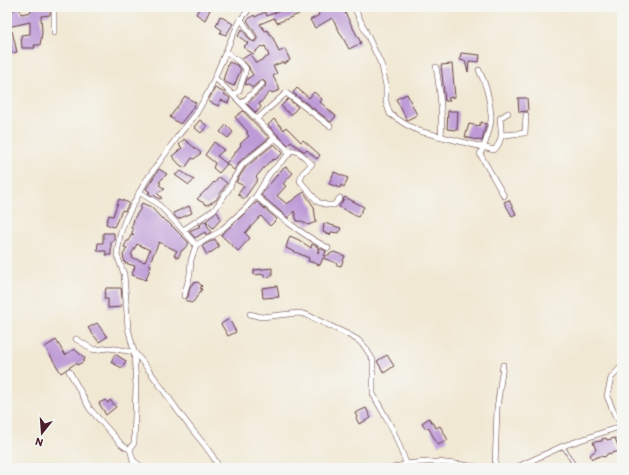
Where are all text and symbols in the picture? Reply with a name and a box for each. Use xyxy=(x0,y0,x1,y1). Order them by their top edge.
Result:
north arrow xyxy=(22,413,62,453)
text: N xyxy=(34,435,45,449)

